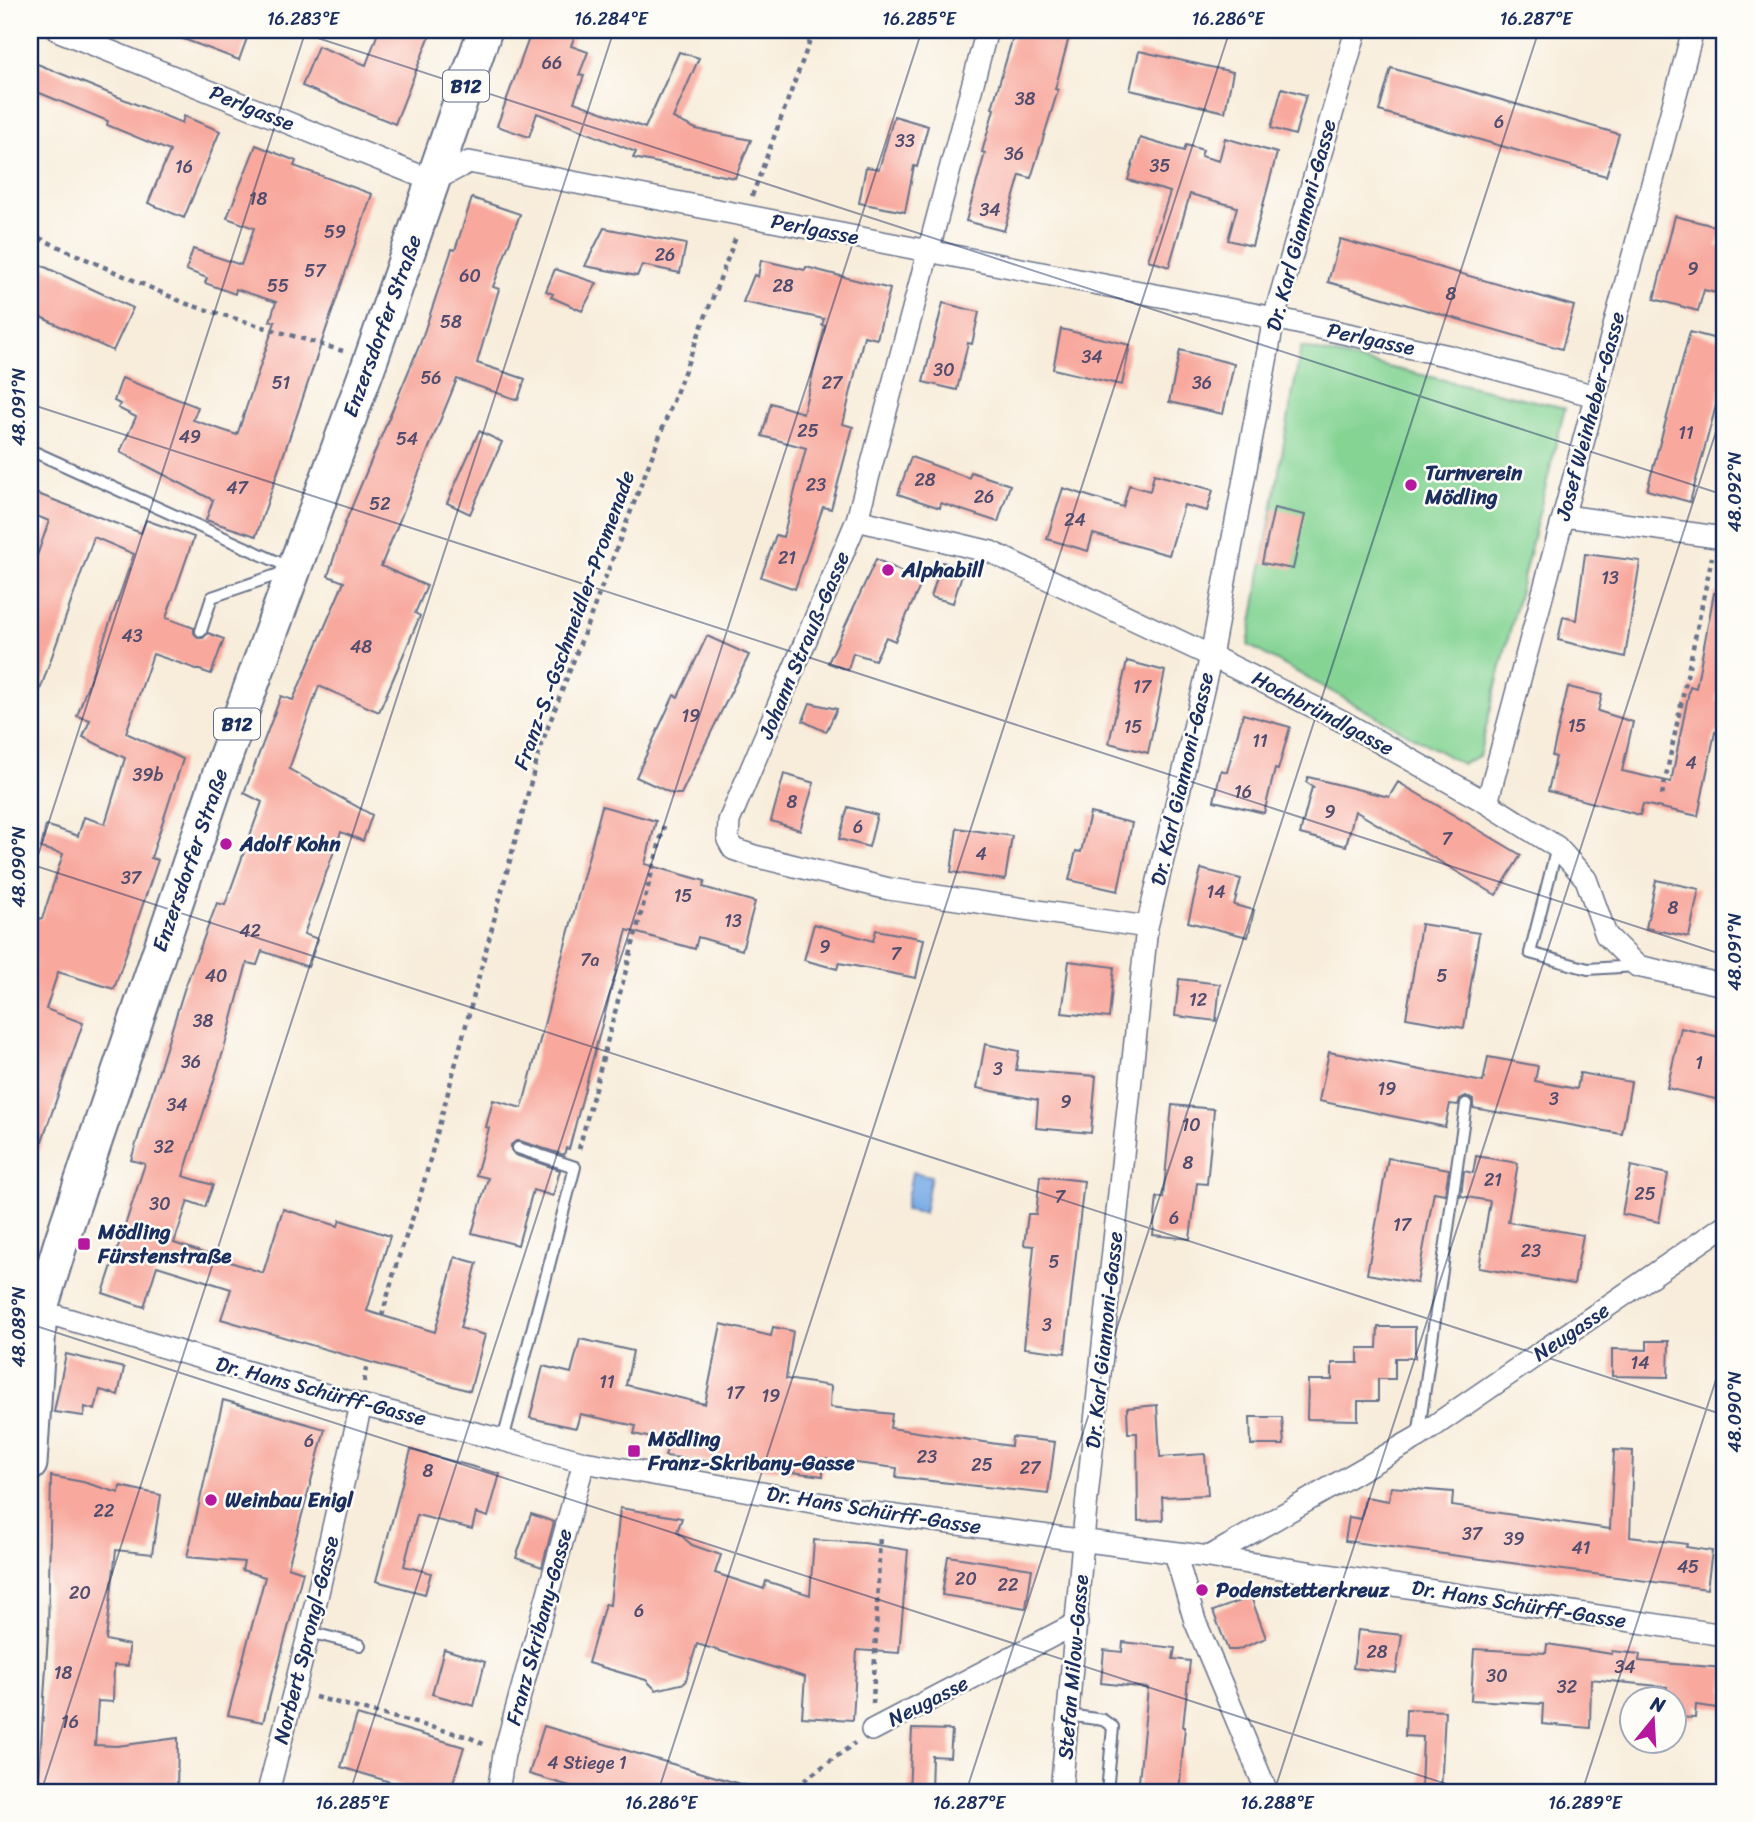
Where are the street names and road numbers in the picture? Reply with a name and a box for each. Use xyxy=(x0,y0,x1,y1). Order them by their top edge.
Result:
road number: B12 xyxy=(443,71,489,102)
street label: Perlgasse xyxy=(204,74,300,142)
street label: Dr. Karl Giannoni-Gasse xyxy=(1254,115,1348,335)
street label: Perlgasse xyxy=(768,202,862,256)
street label: Enzersdorfer Straße xyxy=(331,229,433,423)
street label: Josef Weinheber-Gasse xyxy=(1544,307,1636,526)
street label: Perlgasse xyxy=(1324,311,1418,367)
street label: Franz-S.-Gschmeidler-Promenade xyxy=(502,465,646,775)
street label: Johann Strauß-Gasse xyxy=(747,545,861,746)
street label: Hochbründlgasse xyxy=(1245,659,1401,767)
street label: Dr. Karl Giannoni-Gasse xyxy=(1139,668,1225,890)
road number: B12 xyxy=(214,708,260,740)
street label: Enzersdorfer Straße xyxy=(141,763,239,957)
street label: Dr. Karl Giannoni-Gasse xyxy=(1074,1229,1134,1450)
street label: Neugasse xyxy=(1524,1292,1618,1372)
street label: Dr. Hans Schürff-Gasse xyxy=(211,1345,431,1437)
street label: Dr. Hans Schürff-Gasse xyxy=(764,1474,984,1546)
street label: Franz Skribany-Gasse xyxy=(494,1524,584,1730)
street label: Norbert Sprongl-Gasse xyxy=(262,1532,350,1748)
street label: Dr. Hans Schürff-Gasse xyxy=(1409,1568,1629,1640)
street label: Stefan Milow-Gasse xyxy=(1046,1573,1100,1761)
street label: Neugasse xyxy=(881,1664,975,1738)

